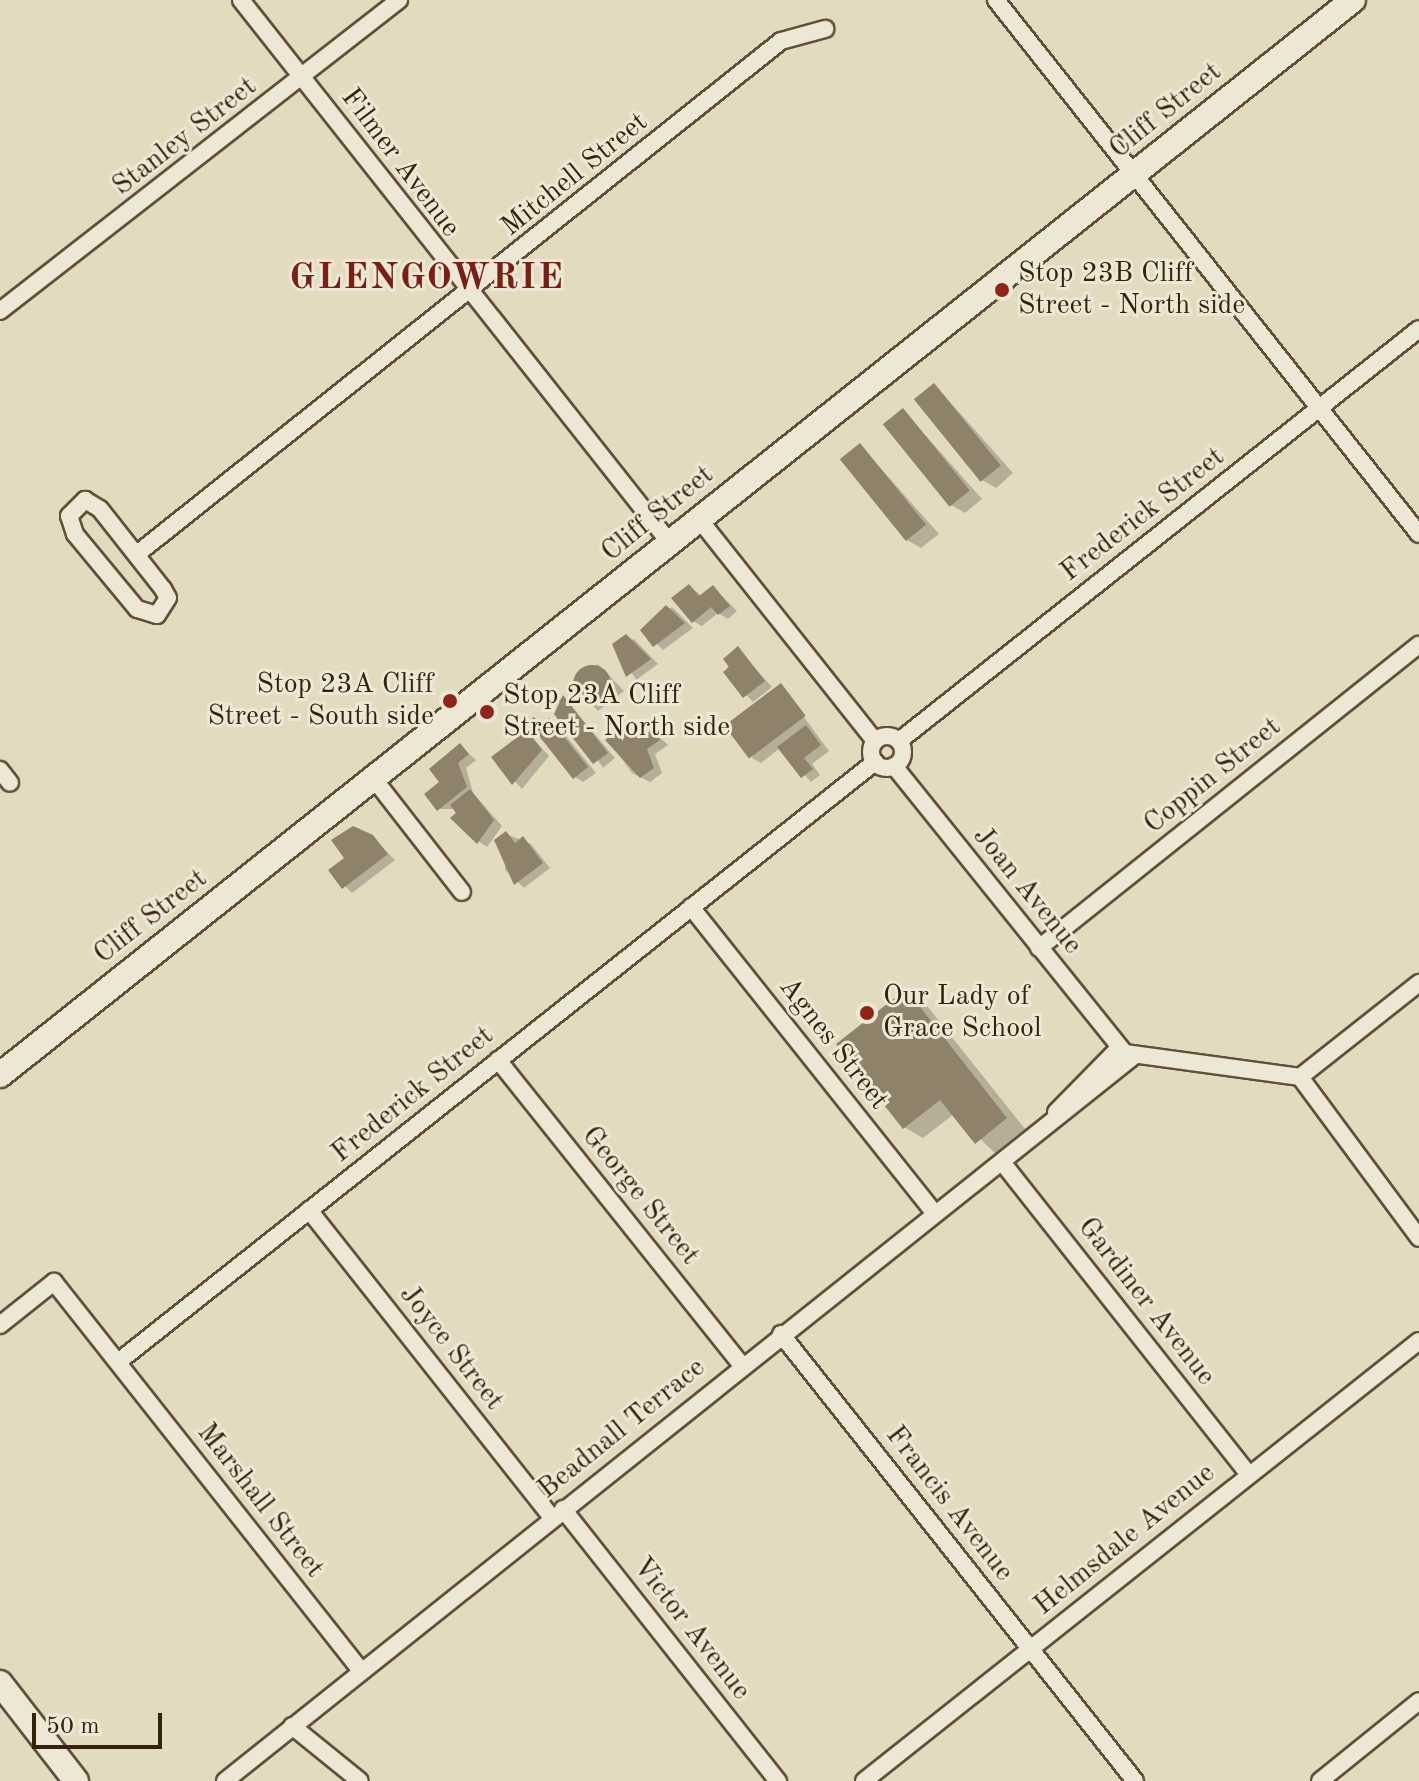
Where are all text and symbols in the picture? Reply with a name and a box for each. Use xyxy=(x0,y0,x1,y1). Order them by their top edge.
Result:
street label: Cliff Street xyxy=(1103,56,1229,166)
street label: Stanley Street xyxy=(106,70,264,204)
street label: Filmer Avenue xyxy=(333,82,467,244)
street label: Mitchell Street xyxy=(495,106,655,244)
place label: Stop 23B Cliff Street - North side xyxy=(1018,257,1245,323)
district label: GLENGOWRIE xyxy=(289,258,565,302)
marker: Stop 23B Cliff Street - North side xyxy=(993,281,1011,299)
street label: Frederick Street xyxy=(1054,441,1232,589)
street label: Cliff Street xyxy=(595,459,721,569)
place label: Stop 23A Cliff Street - South side xyxy=(207,668,434,734)
place label: Stop 23A Cliff Street - North side xyxy=(503,679,730,745)
marker: Stop 23A Cliff Street - South side xyxy=(441,692,459,710)
marker: Stop 23A Cliff Street - North side xyxy=(478,703,496,721)
street label: Coppin Street xyxy=(1138,711,1288,841)
street label: Joan Avenue xyxy=(965,820,1089,962)
street label: Cliff Street xyxy=(88,862,214,972)
street label: Agnes Street xyxy=(771,971,895,1117)
place label: Our Lady of Grace School xyxy=(883,980,1042,1046)
marker: Our Lady of Grace School xyxy=(858,1004,876,1022)
street label: Frederick Street xyxy=(325,1019,501,1171)
street label: George Street xyxy=(574,1120,706,1272)
street label: Gardiner Avenue xyxy=(1070,1211,1222,1393)
street label: Joyce Street xyxy=(392,1279,510,1417)
street label: Beadnall Terrace xyxy=(532,1351,712,1507)
street label: Marshall Street xyxy=(189,1417,331,1585)
street label: Francis Avenue xyxy=(878,1420,1020,1588)
street label: Helmsdale Avenue xyxy=(1028,1457,1222,1623)
street label: Victor Avenue xyxy=(625,1551,757,1707)
scale bar xyxy=(36,1697,166,1747)
text: 50 m xyxy=(46,1715,100,1739)

